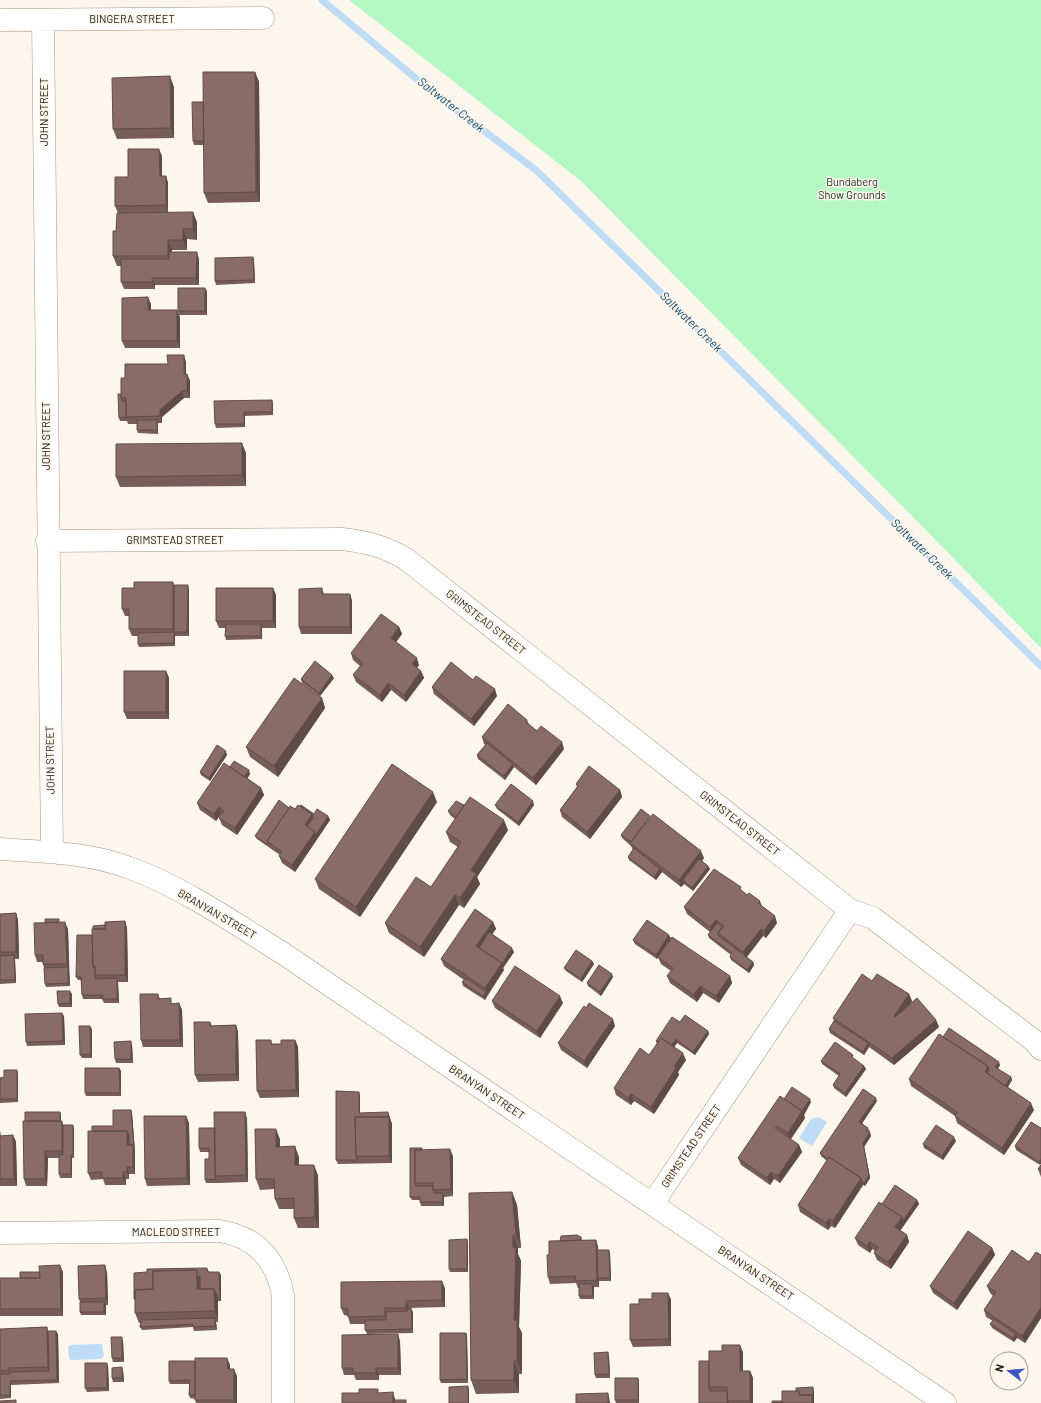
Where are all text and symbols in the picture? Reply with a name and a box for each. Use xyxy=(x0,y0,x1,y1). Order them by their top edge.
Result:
street label: BINGERA STREET xyxy=(89,12,175,25)
water label: Saltwater Creek xyxy=(415,74,488,135)
street label: JOHN STREET xyxy=(37,78,50,146)
park label: Bundaberg Show Grounds xyxy=(818,175,886,201)
water label: Saltwater Creek xyxy=(658,288,726,355)
street label: JOHN STREET xyxy=(39,402,52,470)
water label: Saltwater Creek xyxy=(889,515,957,582)
street label: GRIMSTEAD STREET xyxy=(126,533,224,546)
street label: GRIMSTEAD STREET xyxy=(444,586,529,657)
street label: JOHN STREET xyxy=(42,726,57,794)
street label: GRIMSTEAD STREET xyxy=(698,787,783,858)
street label: BRANYAN STREET xyxy=(176,886,259,941)
street label: BRANYAN STREET xyxy=(447,1061,528,1122)
street label: GRIMSTEAD STREET xyxy=(658,1102,723,1190)
street label: MACLEOD STREET xyxy=(132,1225,220,1238)
street label: BRANYAN STREET xyxy=(716,1242,797,1303)
north arrow xyxy=(989,1351,1029,1391)
text: N xyxy=(992,1363,1006,1373)

